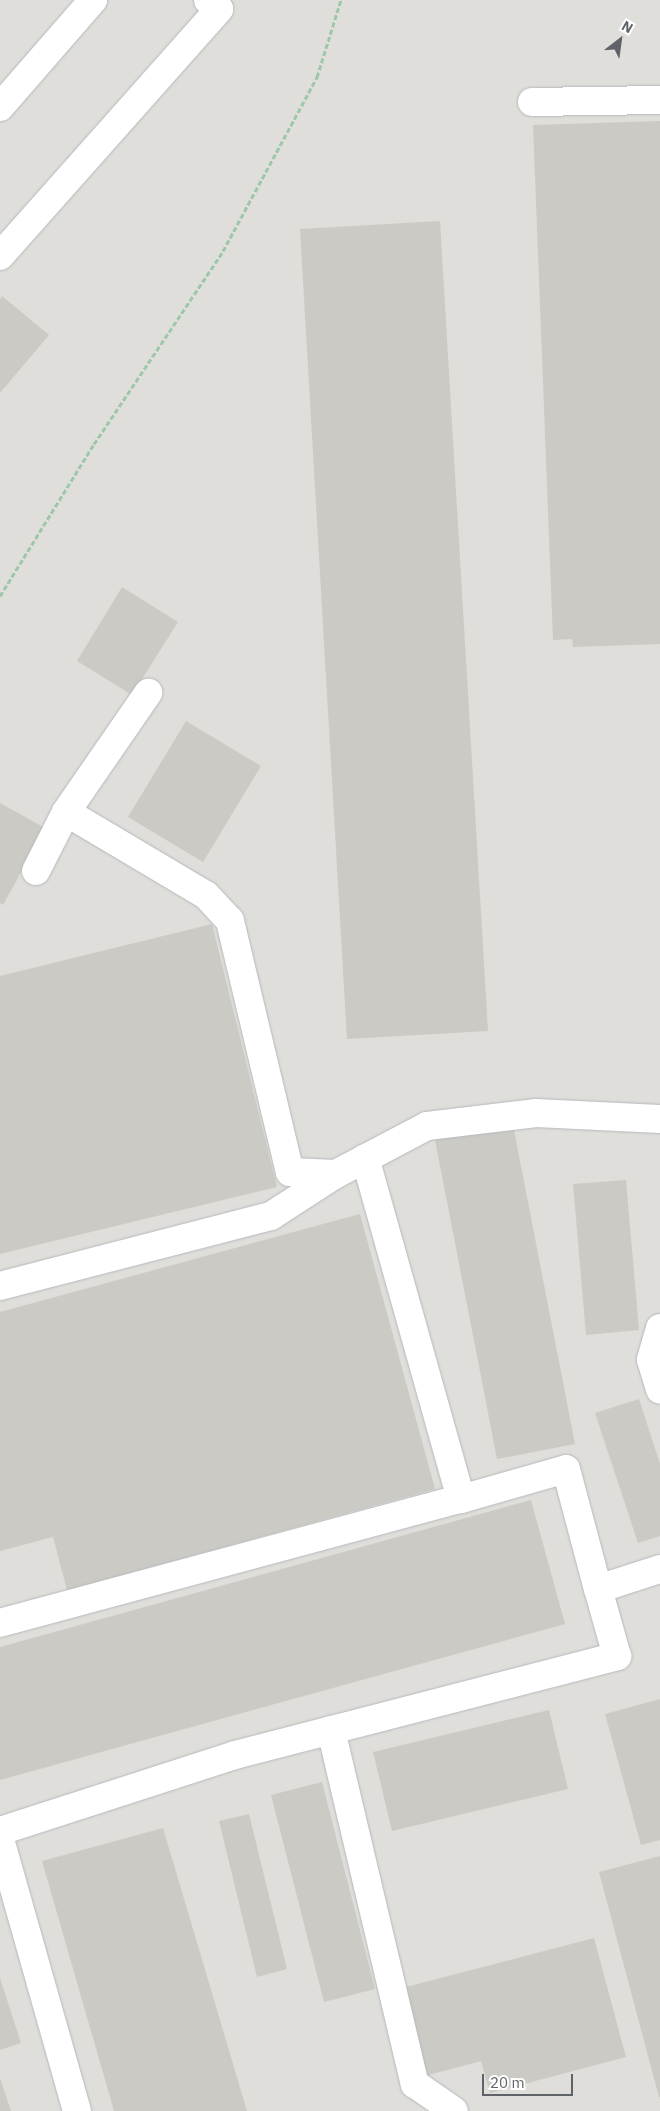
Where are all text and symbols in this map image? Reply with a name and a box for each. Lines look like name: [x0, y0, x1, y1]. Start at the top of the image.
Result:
north arrow: [595, 15, 645, 65]
text: N: [619, 17, 636, 37]
scale bar: [485, 2064, 576, 2096]
text: 20 m: [490, 2073, 525, 2092]

